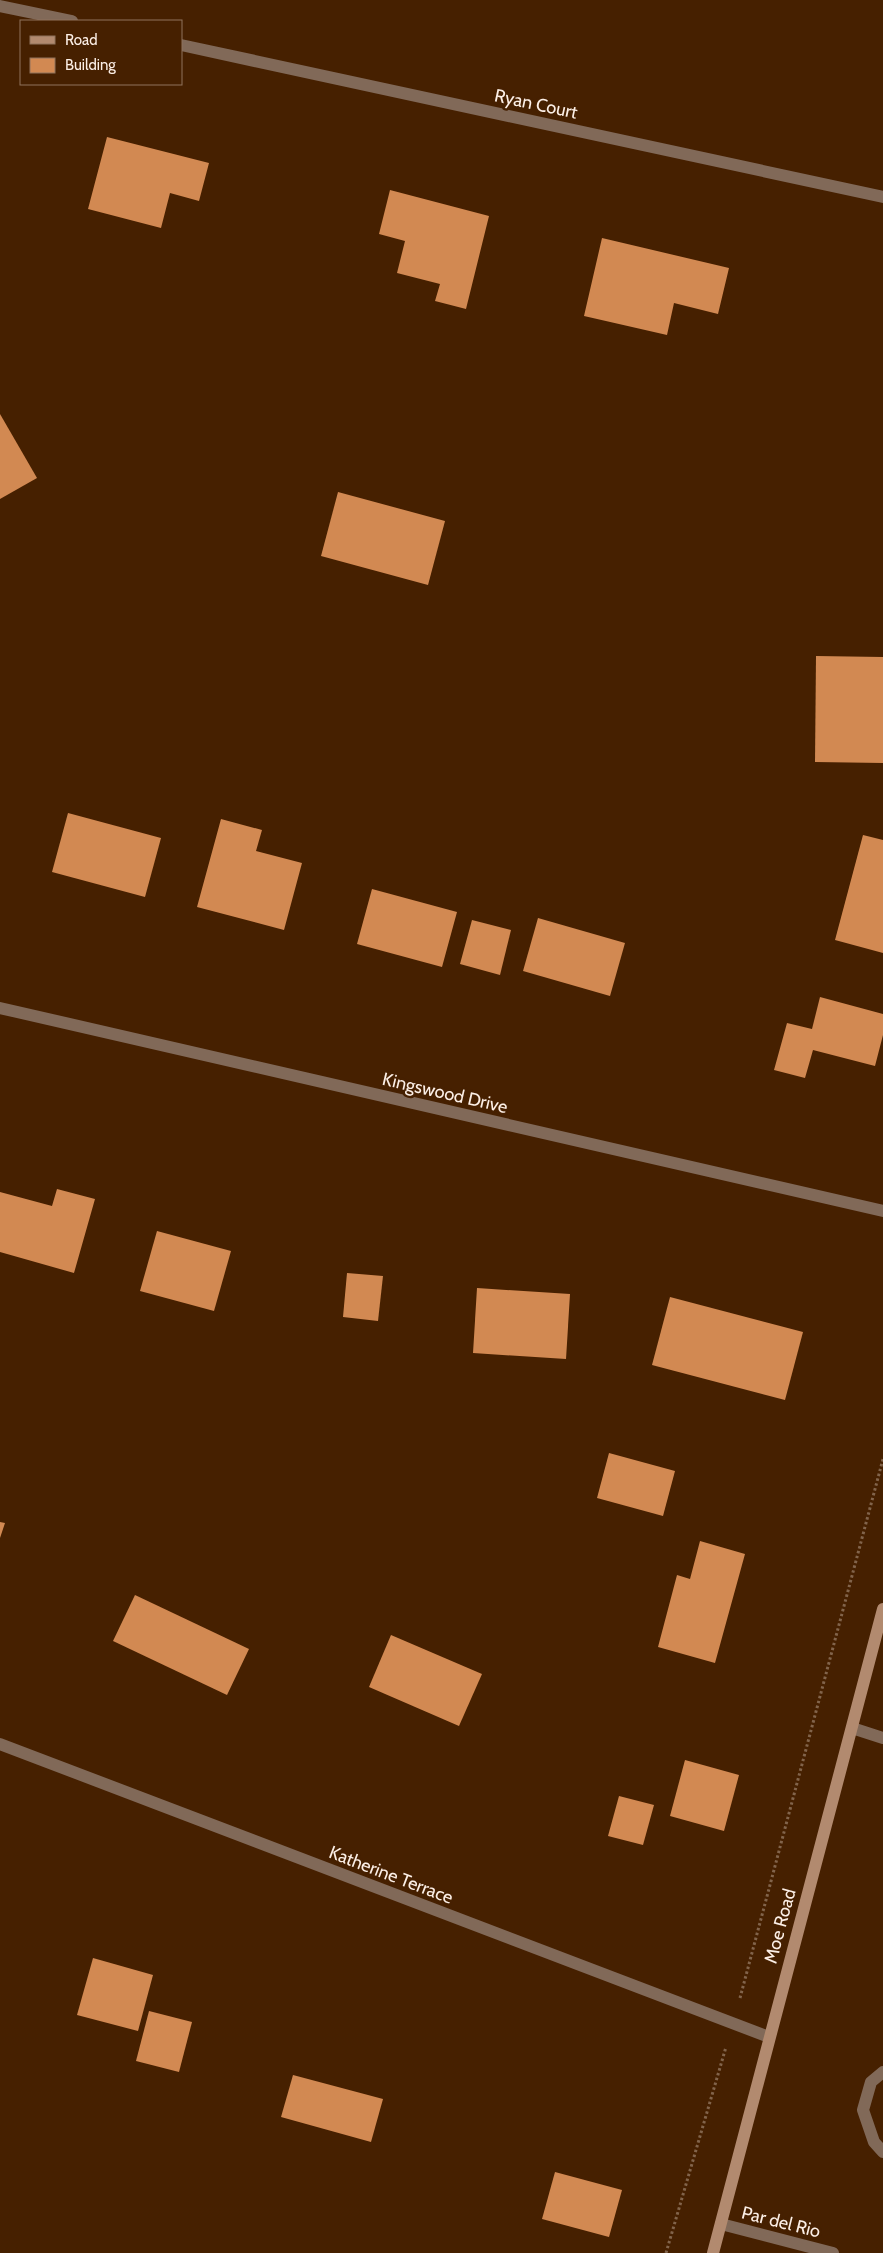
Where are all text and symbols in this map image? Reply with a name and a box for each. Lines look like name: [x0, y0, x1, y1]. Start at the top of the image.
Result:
legend: [20, 20, 182, 85]
text: Road: [65, 31, 98, 49]
text: Building: [65, 56, 116, 74]
street label: Ryan Court: [492, 84, 580, 124]
street label: Kingswood Drive: [380, 1068, 510, 1118]
street label: Katherine Terrace: [326, 1841, 456, 1909]
street label: Moe Road: [759, 1886, 801, 1966]
street label: Par del Rio: [739, 2202, 823, 2242]

